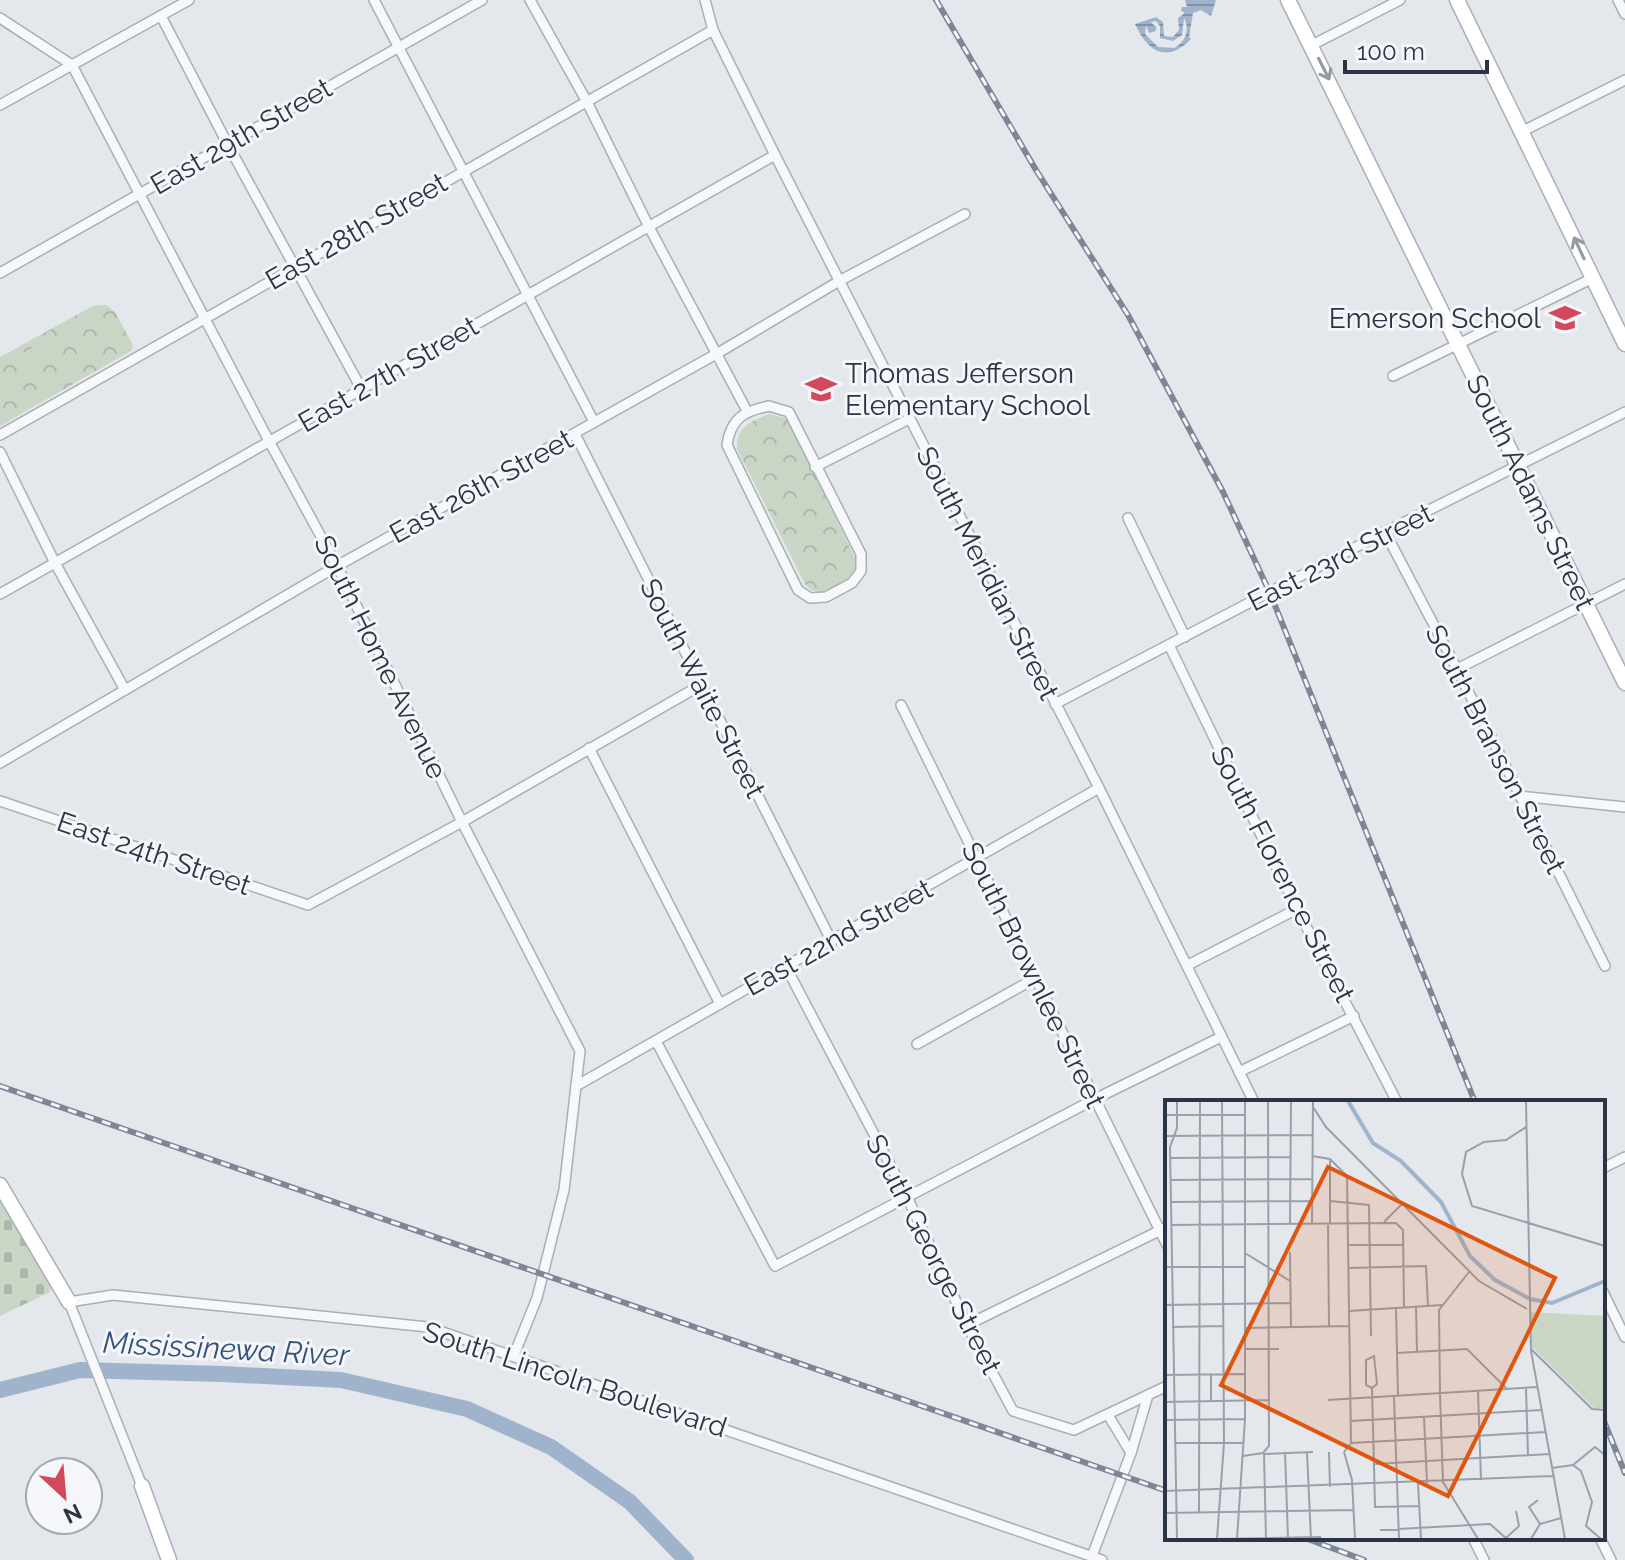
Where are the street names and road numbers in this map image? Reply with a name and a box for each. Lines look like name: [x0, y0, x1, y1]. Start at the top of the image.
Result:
street label: East 29th Street: [145, 71, 338, 202]
street label: East 28th Street: [260, 166, 453, 297]
street label: East 27th Street: [292, 309, 485, 439]
street label: South Adams Street: [1459, 369, 1602, 616]
street label: East 26th Street: [384, 422, 579, 550]
street label: South Meridian Street: [909, 441, 1066, 706]
street label: East 23rd Street: [1242, 496, 1439, 618]
street label: South Home Avenue: [307, 530, 454, 784]
street label: South Waite Street: [633, 573, 772, 804]
street label: South Branson Street: [1419, 619, 1573, 880]
street label: South Florence Street: [1204, 741, 1362, 1008]
street label: East 24th Street: [53, 805, 256, 902]
street label: South Brownlee Street: [955, 837, 1113, 1114]
street label: East 22nd Street: [738, 872, 939, 1003]
street label: South George Street: [859, 1129, 1009, 1380]
street label: South Lincoln Boulevard: [419, 1315, 731, 1444]

